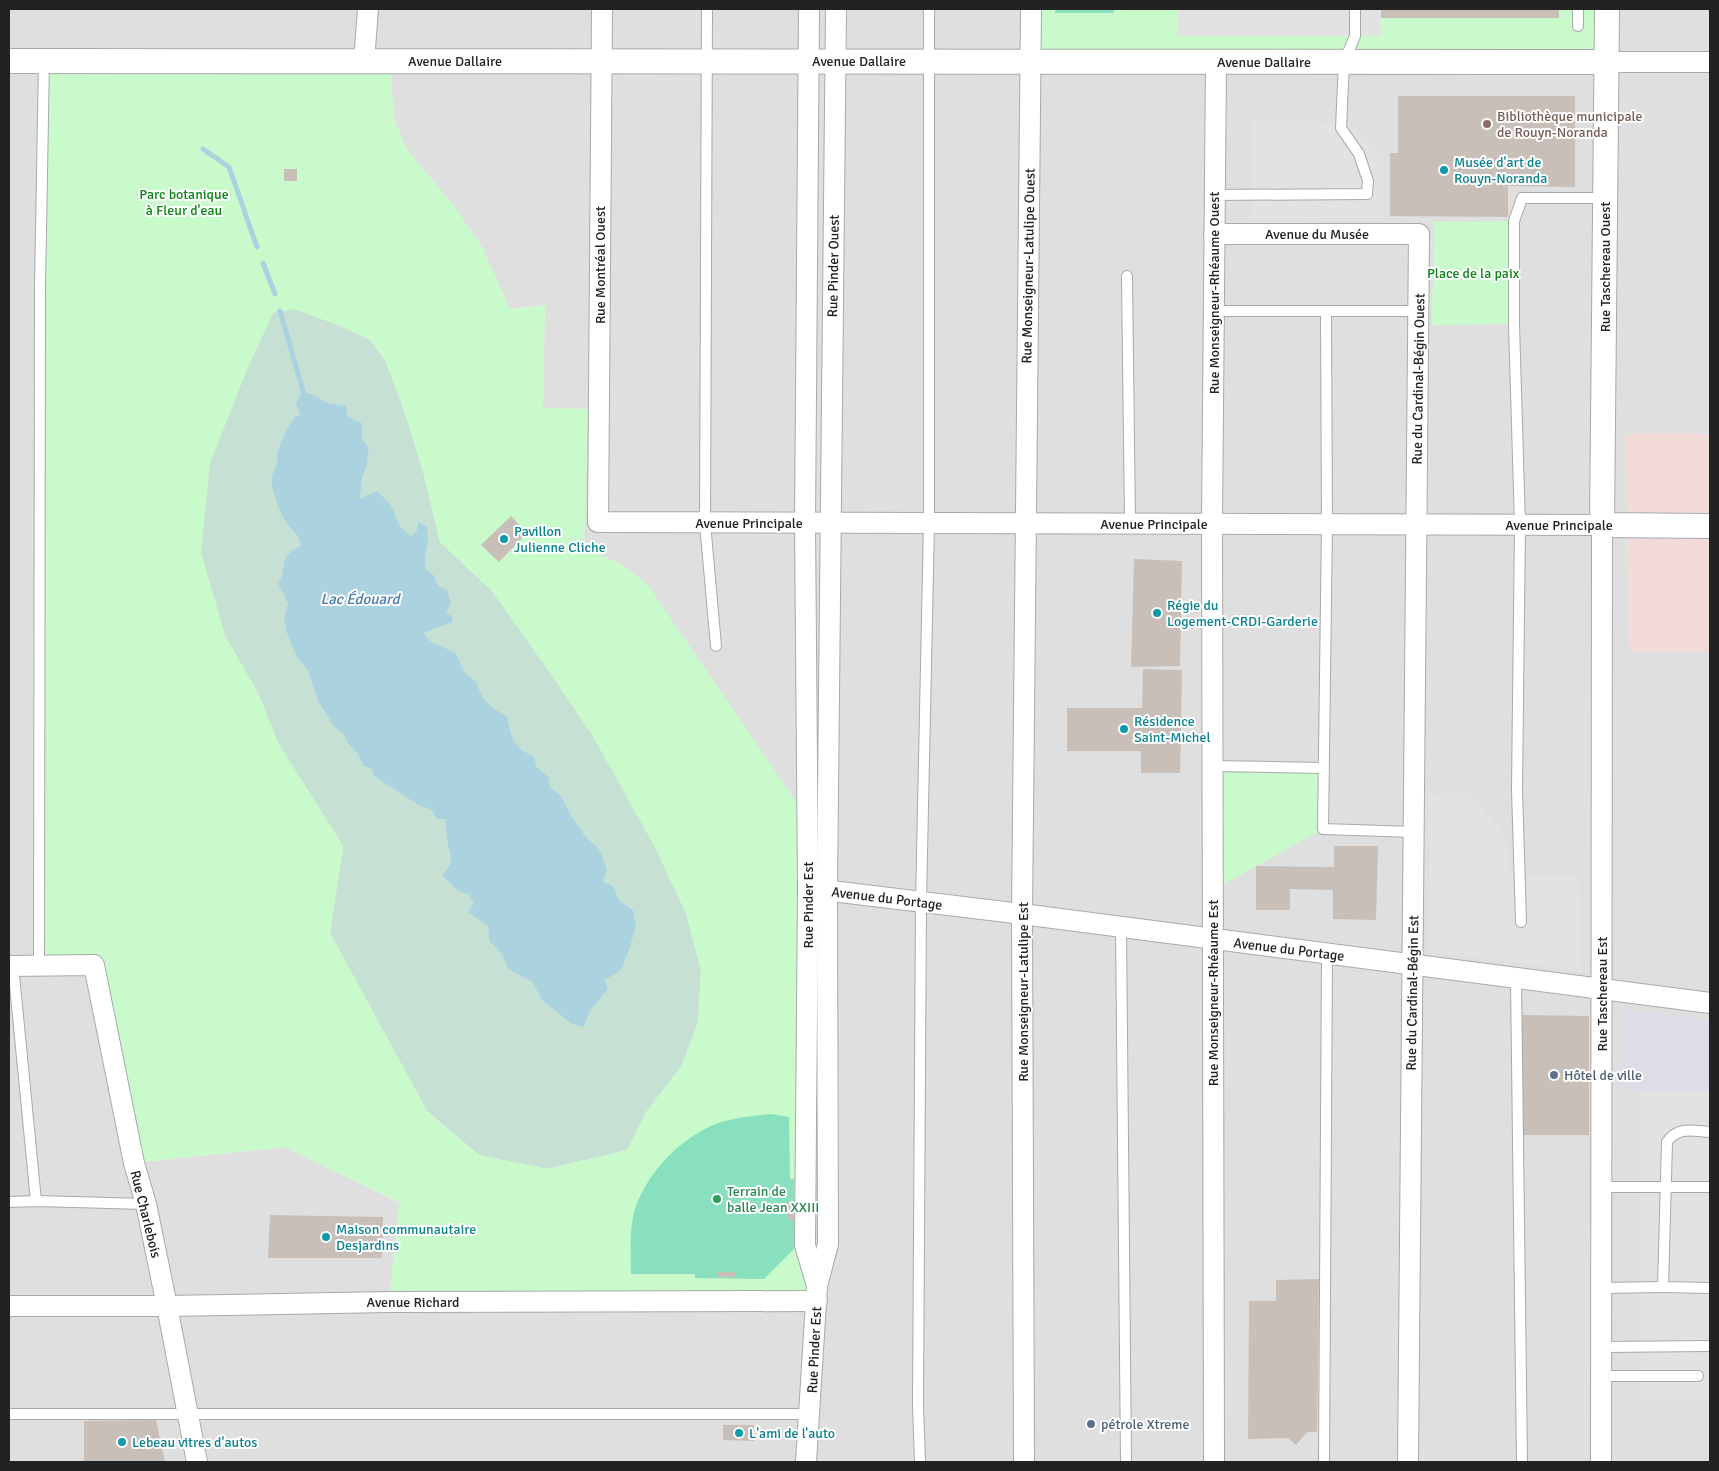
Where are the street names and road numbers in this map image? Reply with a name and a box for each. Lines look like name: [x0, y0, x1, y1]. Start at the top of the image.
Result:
street label: Avenue Dallaire: [408, 53, 502, 70]
street label: Avenue Dallaire: [812, 53, 906, 70]
street label: Avenue Dallaire: [1217, 54, 1311, 71]
street label: Rue Monseigneur-Latulipe Ouest: [1018, 168, 1039, 364]
street label: Rue Monseigneur-Rhéaume Ouest: [1206, 192, 1223, 394]
street label: Rue Taschereau Ouest: [1597, 202, 1614, 332]
street label: Rue Montréal Ouest: [592, 206, 609, 324]
street label: Rue Pinder Ouest: [824, 214, 843, 318]
street label: Avenue du Musée: [1265, 226, 1369, 243]
street label: Rue du Cardinal-Bégin Ouest: [1409, 293, 1428, 465]
street label: Avenue Principale: [695, 515, 803, 532]
street label: Avenue Principale: [1100, 516, 1208, 533]
street label: Avenue Principale: [1505, 517, 1613, 534]
street label: Rue Pinder Est: [800, 862, 817, 948]
street label: Avenue du Portage: [830, 883, 943, 914]
street label: Rue Monseigneur-Rhéaume Est: [1205, 900, 1222, 1086]
street label: Rue Monseigneur-Latulipe Est: [1015, 902, 1032, 1082]
street label: Rue du Cardinal-Bégin Est: [1403, 915, 1422, 1071]
street label: Avenue du Portage: [1232, 934, 1345, 965]
street label: Rue Taschereau Est: [1594, 937, 1611, 1051]
street label: Rue Charlebois: [126, 1169, 165, 1260]
street label: Avenue Richard: [367, 1294, 459, 1311]
street label: Rue Pinder Est: [804, 1306, 825, 1394]

